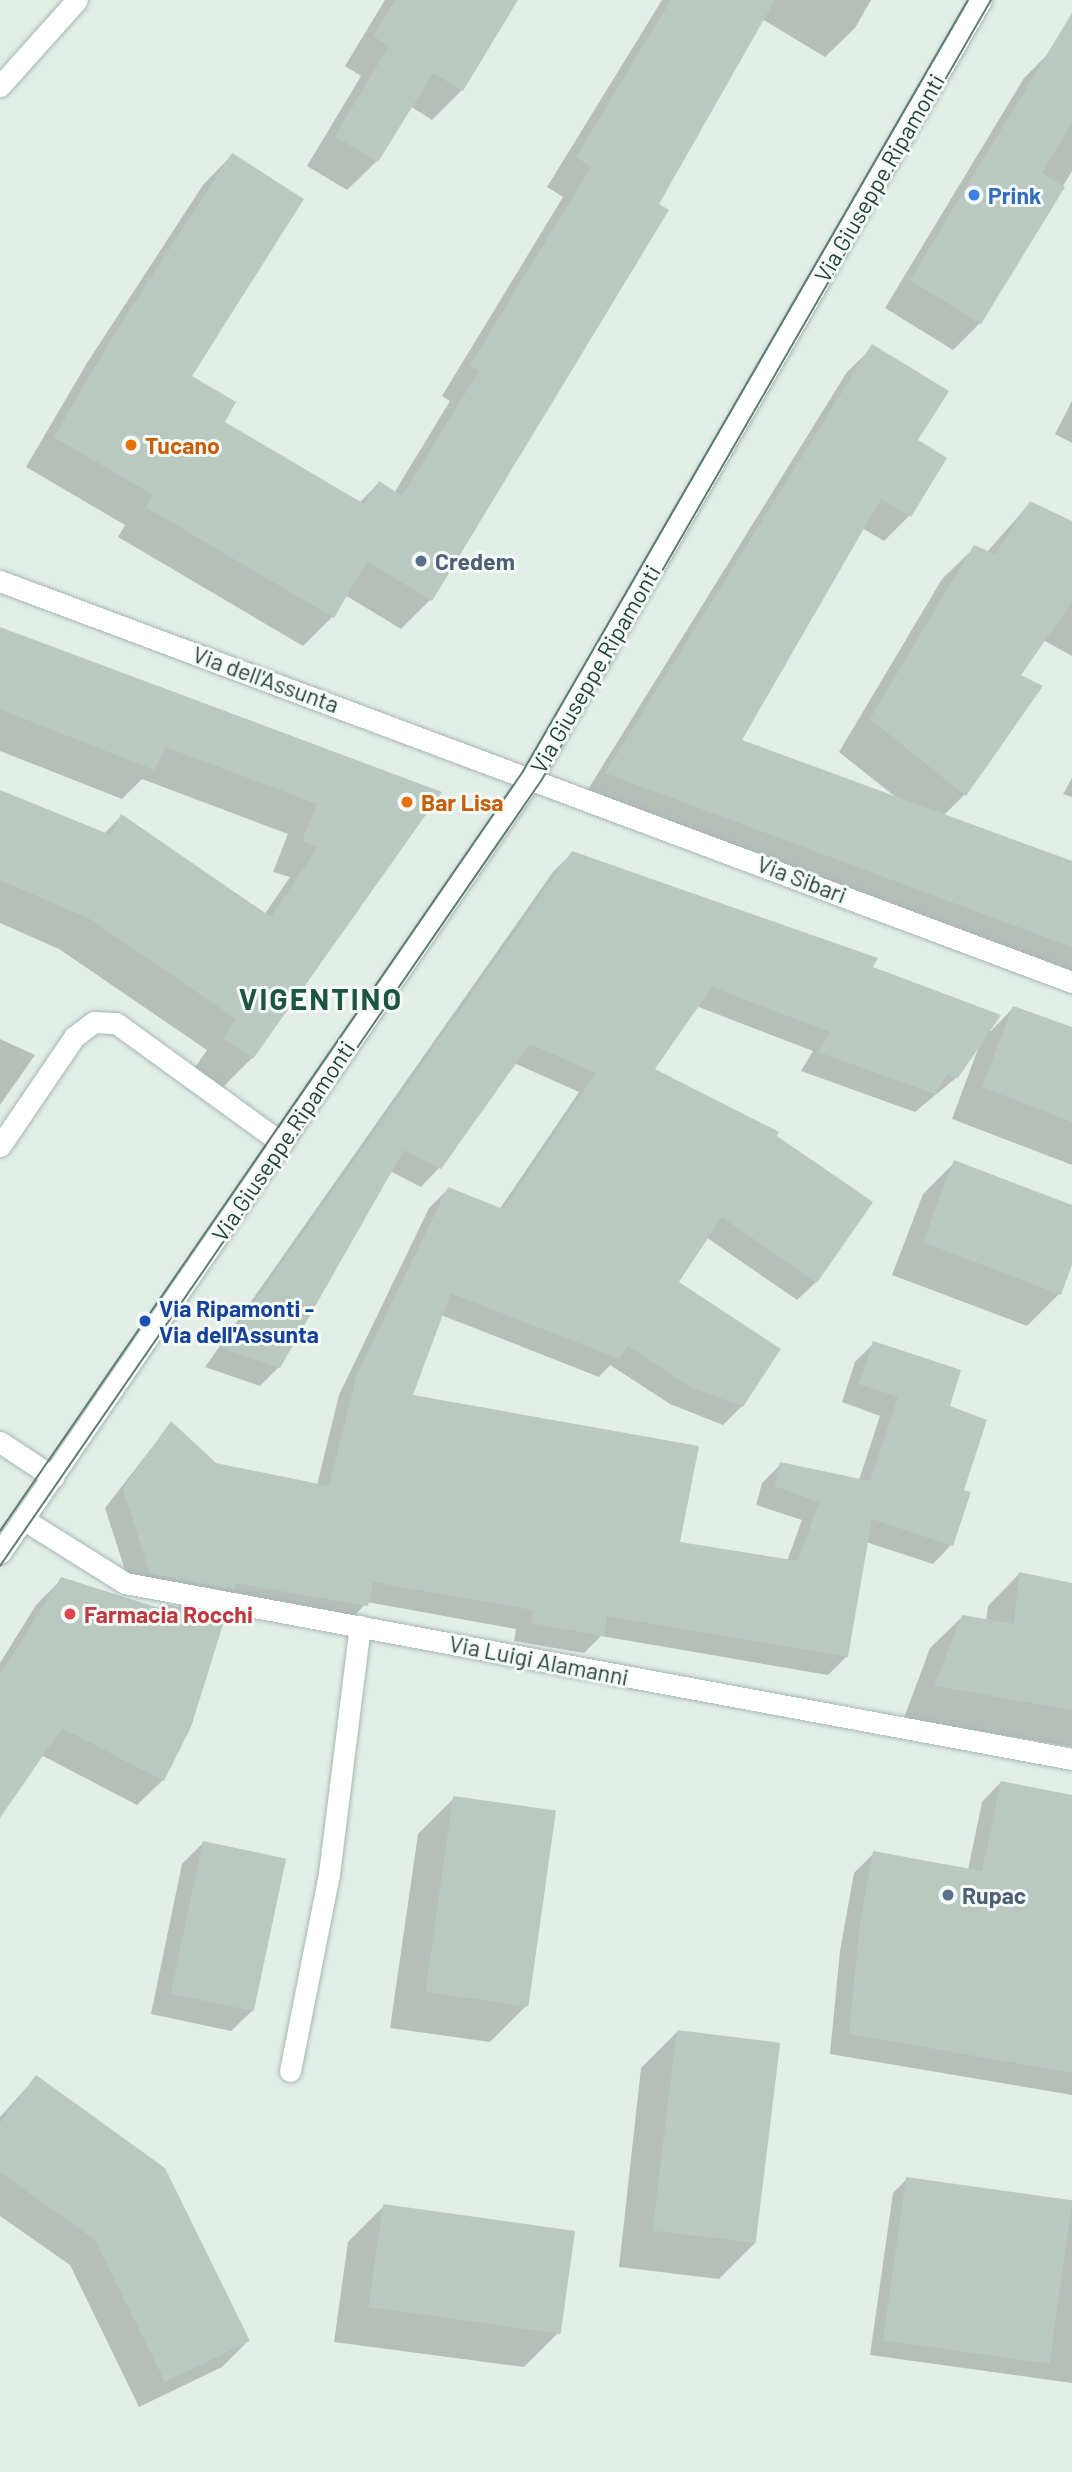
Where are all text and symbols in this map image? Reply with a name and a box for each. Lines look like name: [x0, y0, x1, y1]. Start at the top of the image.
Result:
street label: Via Giuseppe Ripamonti: [808, 69, 950, 287]
place label: Prink: [988, 181, 1041, 209]
marker: Prink: [966, 187, 982, 203]
place label: Tucano: [145, 431, 220, 459]
marker: Tucano: [123, 437, 139, 453]
place label: Credem: [435, 547, 515, 575]
marker: Credem: [413, 553, 429, 569]
street label: Via Giuseppe Ripamonti: [524, 560, 666, 778]
street label: Via dell'Assunta: [189, 640, 343, 718]
place label: Bar Lisa: [421, 788, 503, 816]
marker: Bar Lisa: [399, 794, 415, 810]
street label: Via Sibari: [753, 849, 851, 909]
district label: VIGENTINO: [240, 980, 402, 1016]
street label: Via Giuseppe Ripamonti: [206, 1036, 360, 1246]
place label: Via Ripamonti - Via dell'Assunta: [159, 1294, 319, 1348]
marker: Via Ripamonti - Via dell'Assunta: [137, 1313, 153, 1329]
place label: Farmacia Rocchi: [84, 1600, 253, 1628]
marker: Farmacia Rocchi: [62, 1606, 78, 1622]
street label: Via Luigi Alamanni: [447, 1629, 631, 1691]
place label: Rupac: [962, 1881, 1026, 1909]
marker: Rupac: [940, 1887, 956, 1903]

